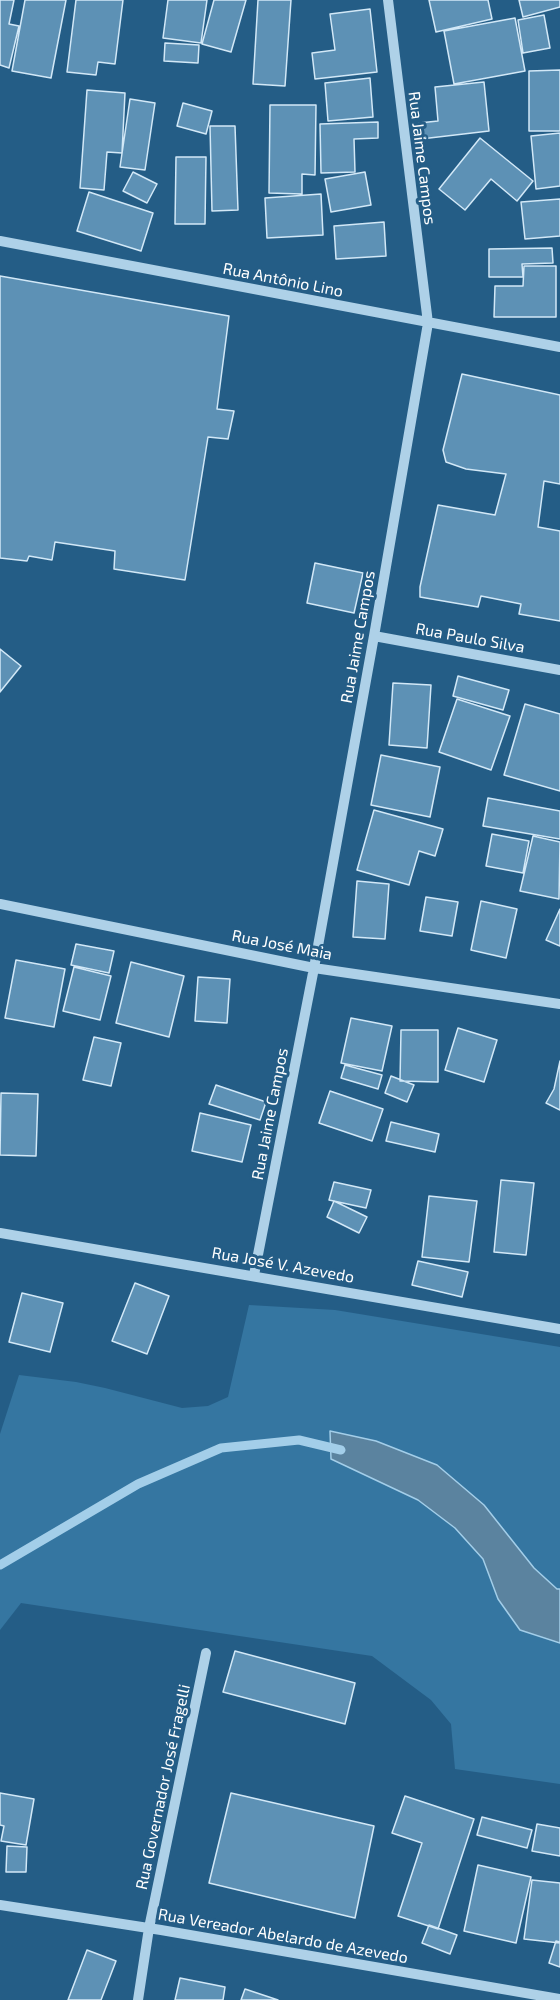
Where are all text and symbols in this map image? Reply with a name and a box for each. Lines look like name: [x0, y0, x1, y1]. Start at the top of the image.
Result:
street label: Rua Jaime Campos: [404, 90, 440, 226]
street label: Rua Antônio Lino: [221, 259, 345, 301]
street label: Rua Jaime Campos: [337, 569, 379, 705]
street label: Rua Paulo Silva: [414, 619, 526, 657]
street label: Rua José Maia: [230, 926, 334, 964]
street label: Rua Jaime Campos: [248, 1046, 292, 1182]
street label: Rua José V. Azevedo: [210, 1243, 356, 1287]
street label: Rua Governador José Fragelli: [132, 1683, 194, 1891]
street label: Rua Vereador Abelardo de Azevedo: [157, 1905, 409, 1967]

